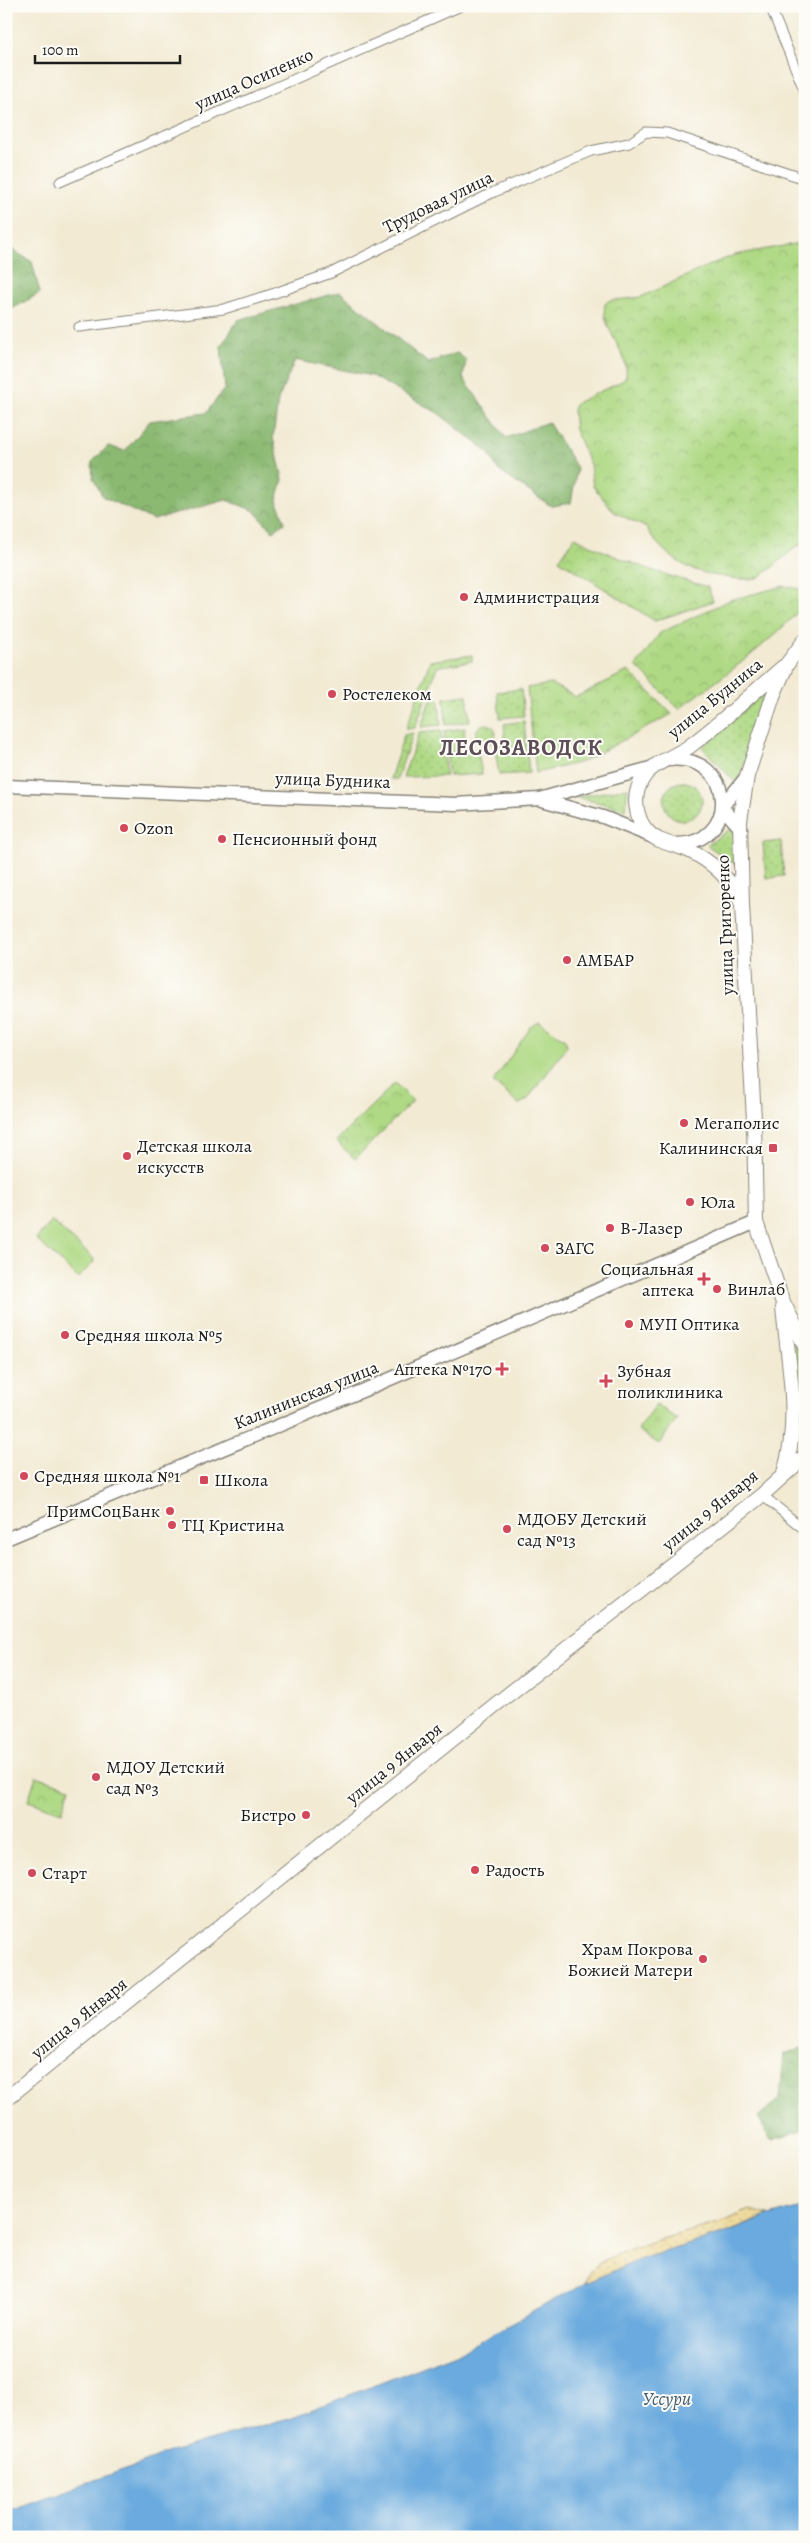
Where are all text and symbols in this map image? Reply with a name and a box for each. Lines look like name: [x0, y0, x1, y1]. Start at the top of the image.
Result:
scale bar: [35, 32, 180, 64]
text: 100 m: [42, 40, 79, 60]
street label: улица Осипенко: [190, 42, 317, 116]
street label: Трудовая улица: [379, 165, 498, 239]
place label: Администрация: [473, 585, 600, 609]
marker: Администрация: [458, 591, 470, 603]
street label: улица Будника: [662, 652, 768, 744]
place label: Ростелеком: [342, 682, 432, 706]
marker: Ростелеком: [326, 688, 338, 700]
district label: ЛЕСОЗАВОДСК: [439, 733, 603, 763]
street label: улица Будника: [274, 766, 392, 794]
place label: Ozon: [134, 816, 174, 840]
marker: Ozon: [118, 822, 130, 834]
place label: Пенсионный фонд: [232, 827, 377, 851]
marker: Пенсионный фонд: [216, 833, 228, 845]
street label: улица Григоренко: [711, 854, 739, 997]
place label: АМБАР: [576, 948, 634, 972]
marker: АМБАР: [561, 954, 573, 966]
place label: Мегаполис: [694, 1111, 780, 1135]
marker: Мегаполис: [678, 1117, 690, 1129]
place label: Детская школа искусств: [137, 1134, 253, 1179]
place label: Калининская: [659, 1136, 763, 1160]
marker: Калининская: [767, 1142, 779, 1154]
marker: Детская школа искусств: [121, 1150, 133, 1162]
place label: Юла: [700, 1190, 736, 1214]
marker: Юла: [684, 1196, 696, 1208]
place label: В-Лазер: [620, 1216, 683, 1240]
marker: В-Лазер: [604, 1222, 616, 1234]
place label: ЗАГС: [555, 1236, 595, 1260]
marker: ЗАГС: [539, 1242, 551, 1254]
place label: Социальная аптека: [601, 1257, 695, 1302]
marker: Социальная аптека: [698, 1273, 710, 1285]
place label: Винлаб: [727, 1277, 785, 1301]
marker: Винлаб: [711, 1283, 723, 1295]
place label: МУП Оптика: [639, 1312, 740, 1336]
marker: МУП Оптика: [623, 1318, 635, 1330]
place label: Средняя школа №5: [75, 1323, 223, 1347]
marker: Средняя школа №5: [59, 1329, 71, 1341]
street label: Калининская улица: [230, 1355, 382, 1435]
place label: Аптека №170: [393, 1357, 492, 1381]
place label: Зубная поликлиника: [617, 1359, 724, 1404]
marker: Аптека №170: [496, 1363, 508, 1375]
marker: Зубная поликлиника: [599, 1374, 613, 1388]
place label: Средняя школа №1: [34, 1464, 180, 1488]
street label: улица 9 Января: [656, 1464, 763, 1557]
place label: Школа: [214, 1468, 269, 1492]
marker: Средняя школа №1: [18, 1470, 30, 1482]
marker: Школа: [198, 1474, 210, 1486]
place label: ПримСоцБанк: [46, 1499, 160, 1523]
marker: ПримСоцБанк: [164, 1505, 176, 1517]
place label: МДОБУ Детский сад №13: [517, 1507, 647, 1552]
place label: ТЦ Кристина: [182, 1513, 285, 1537]
marker: ТЦ Кристина: [166, 1519, 178, 1531]
marker: МДОБУ Детский сад №13: [501, 1523, 513, 1535]
street label: улица 9 Января: [340, 1717, 447, 1810]
place label: МДОУ Детский сад №3: [106, 1755, 225, 1800]
marker: МДОУ Детский сад №3: [90, 1771, 102, 1783]
place label: Бистро: [240, 1803, 296, 1827]
marker: Бистро: [300, 1809, 312, 1821]
place label: Радость: [485, 1858, 545, 1882]
place label: Старт: [42, 1861, 87, 1885]
marker: Радость: [469, 1864, 481, 1876]
marker: Старт: [26, 1867, 38, 1879]
place label: Храм Покрова Божией Матери: [568, 1937, 694, 1982]
marker: Храм Покрова Божией Матери: [697, 1953, 709, 1965]
street label: улица 9 Января: [25, 1972, 132, 2065]
water label: Уссури: [643, 2386, 691, 2412]

